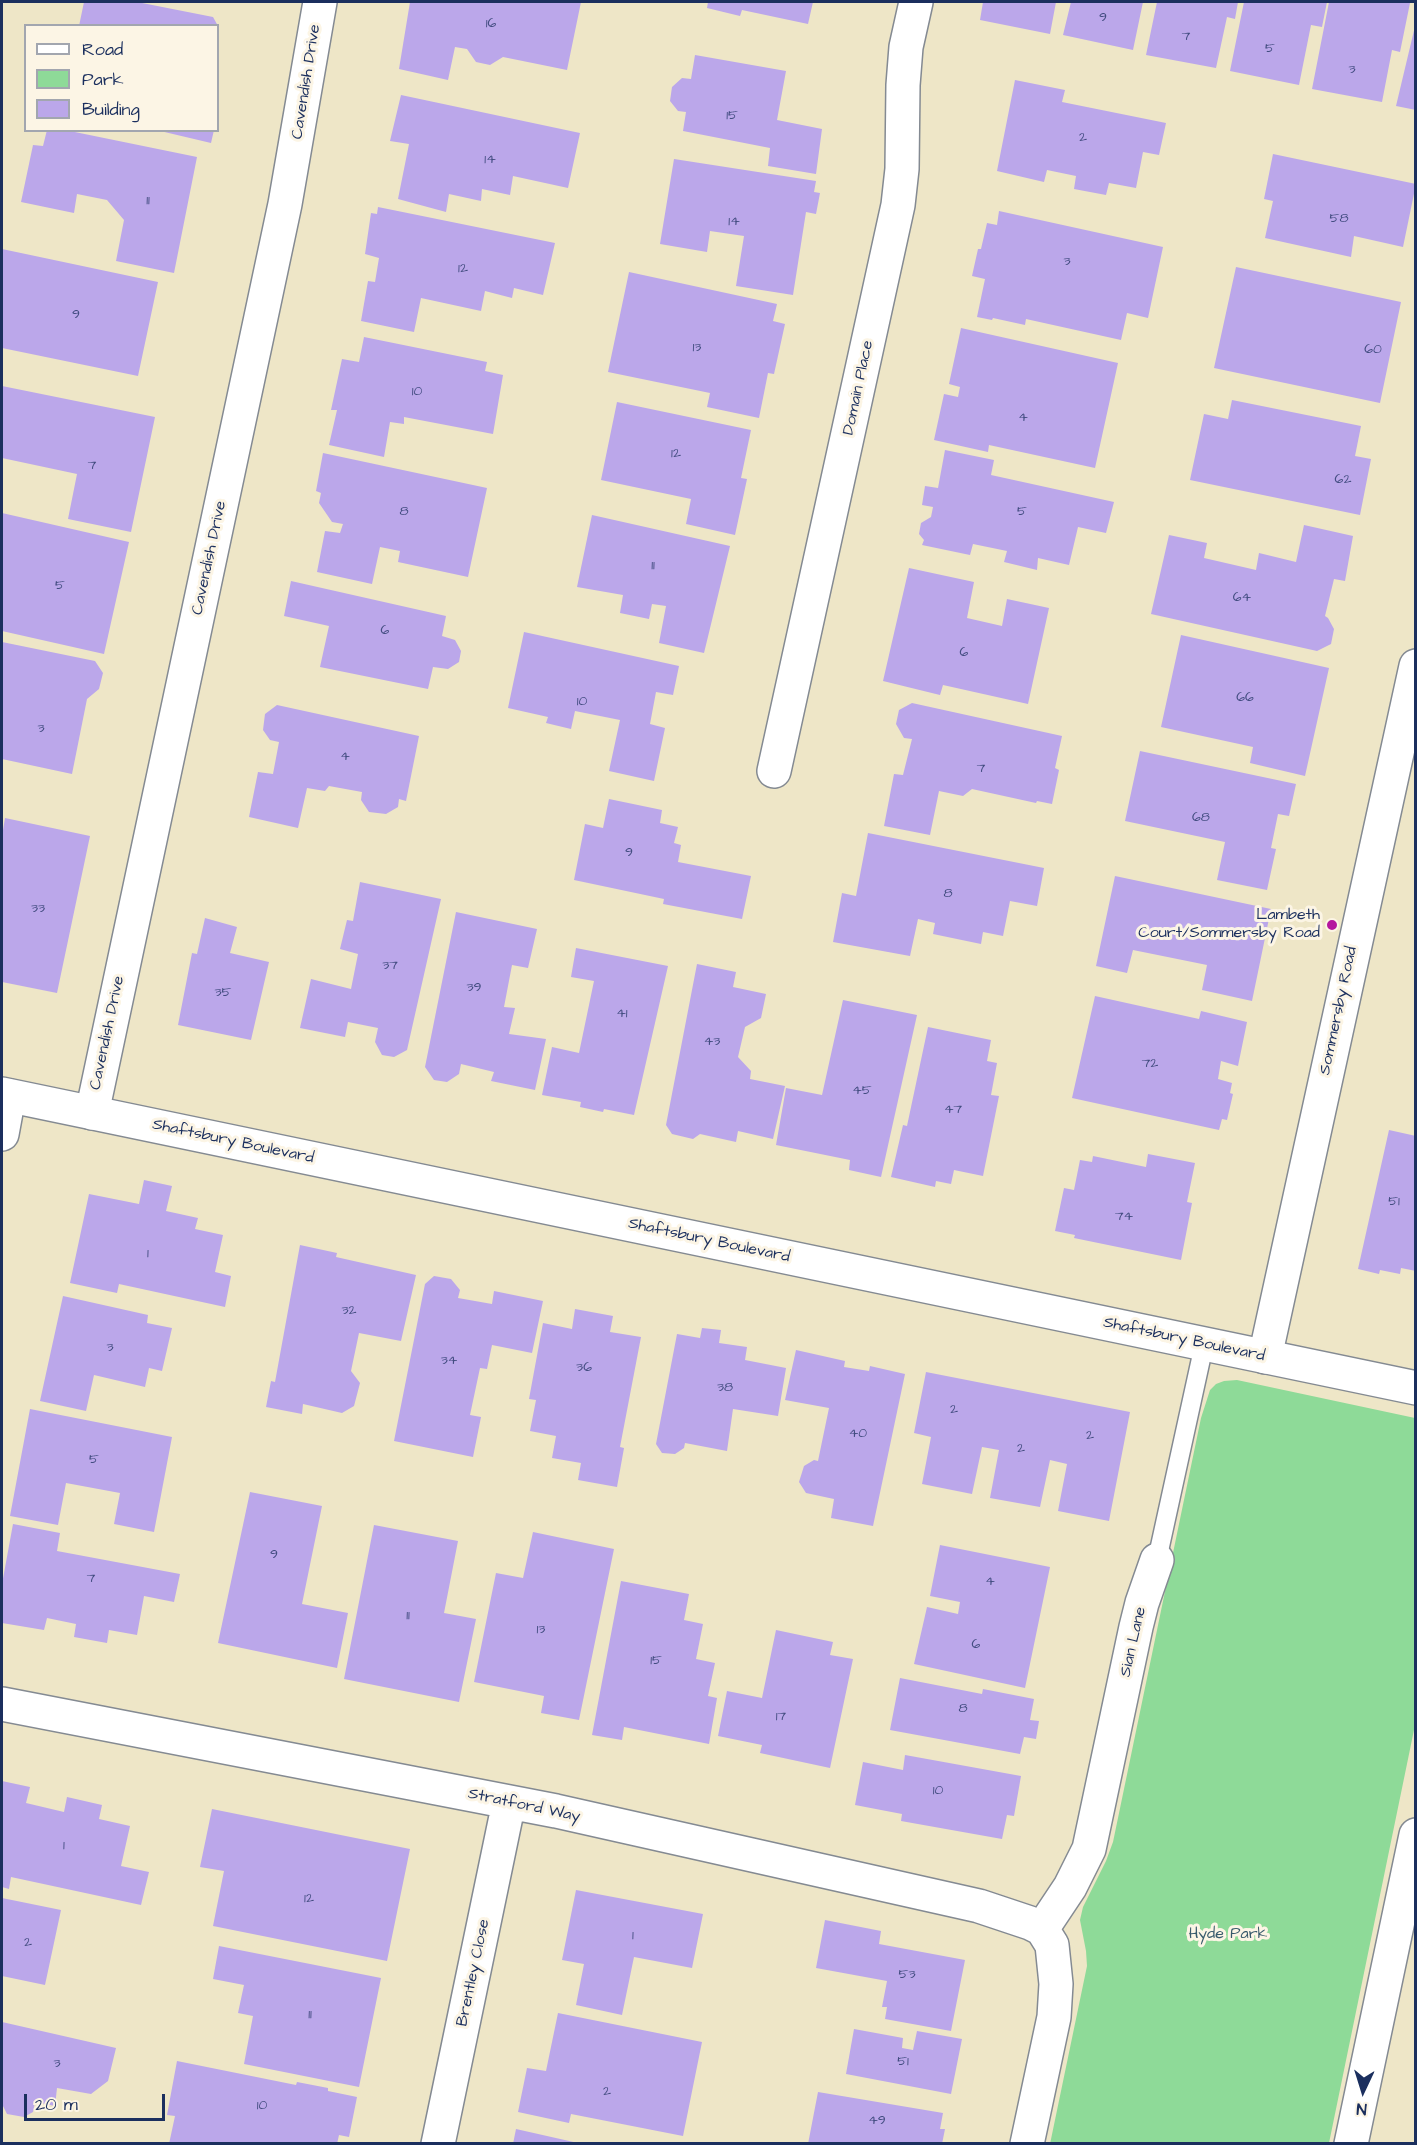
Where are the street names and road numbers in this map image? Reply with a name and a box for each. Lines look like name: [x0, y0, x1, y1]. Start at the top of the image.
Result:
street label: Cavendish Drive: [288, 23, 326, 141]
street label: Domain Place: [840, 339, 878, 437]
street label: Cavendish Drive: [189, 499, 231, 617]
street label: Sommersby Road: [1316, 945, 1362, 1077]
street label: Cavendish Drive: [87, 974, 129, 1092]
street label: Shaftsbury Boulevard: [150, 1115, 316, 1169]
street label: Shaftsbury Boulevard: [626, 1214, 792, 1268]
street label: Shaftsbury Boulevard: [1101, 1313, 1267, 1367]
street label: Sian Lane: [1117, 1605, 1151, 1679]
street label: Stratford Way: [466, 1785, 582, 1827]
street label: Brentley Close: [453, 1918, 495, 2028]

